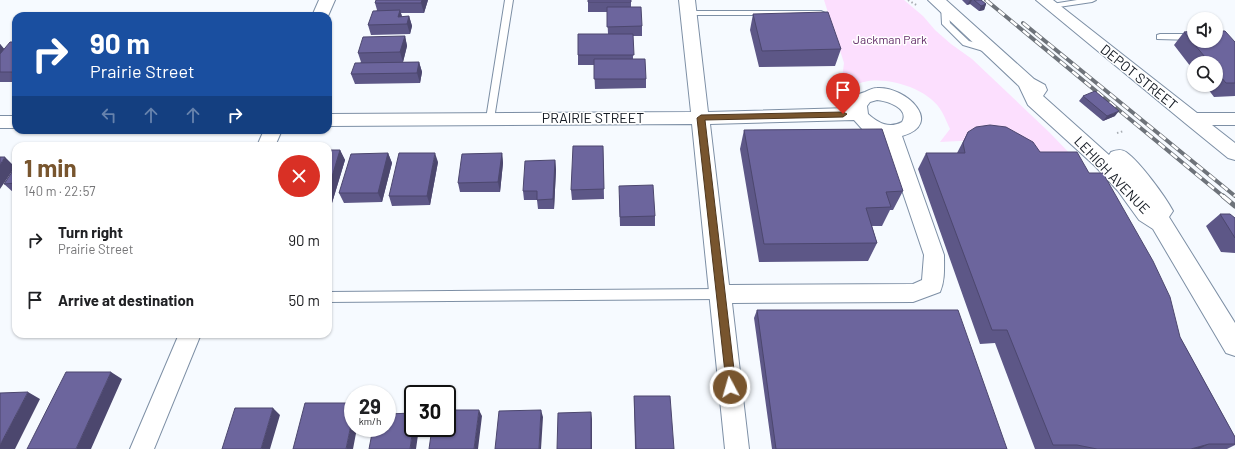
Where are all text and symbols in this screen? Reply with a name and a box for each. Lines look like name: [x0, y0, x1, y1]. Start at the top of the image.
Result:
map controls: [1187, 12, 1223, 92]
button: sound: [1187, 12, 1223, 48]
text: 90 m: [90, 26, 150, 60]
icon: right: [24, 28, 76, 80]
park label: Jackman Park: [853, 32, 927, 46]
street label: DEPOT STREET: [1097, 40, 1181, 113]
button: search: [1187, 56, 1223, 92]
text: Prairie Street: [90, 60, 194, 82]
pin: [826, 73, 860, 114]
icon: arrive: [832, 79, 854, 101]
icon: left: [98, 104, 120, 126]
icon: ahead: [140, 104, 162, 126]
icon: ahead: [182, 104, 204, 126]
icon: right: [224, 104, 246, 126]
street label: PRAIRIE STREET: [542, 109, 644, 126]
street label: LEHIGH AVENUE: [1071, 132, 1154, 217]
text: 1 min: [24, 153, 77, 182]
button: close: [278, 155, 320, 197]
text: 140 m · 22:57: [24, 183, 96, 199]
text: Turn right: [58, 223, 123, 241]
icon: right: [24, 229, 46, 251]
text: 90 m: [288, 231, 320, 249]
text: Prairie Street: [58, 241, 133, 257]
icon: arrive: [24, 289, 46, 311]
text: Arrive at destination: [58, 291, 194, 309]
text: 50 m: [288, 291, 320, 309]
position arrow: [709, 366, 751, 408]
speed limit sign: 30: [404, 385, 456, 437]
text: 29: [359, 394, 381, 418]
text: km/h: [359, 415, 381, 427]

